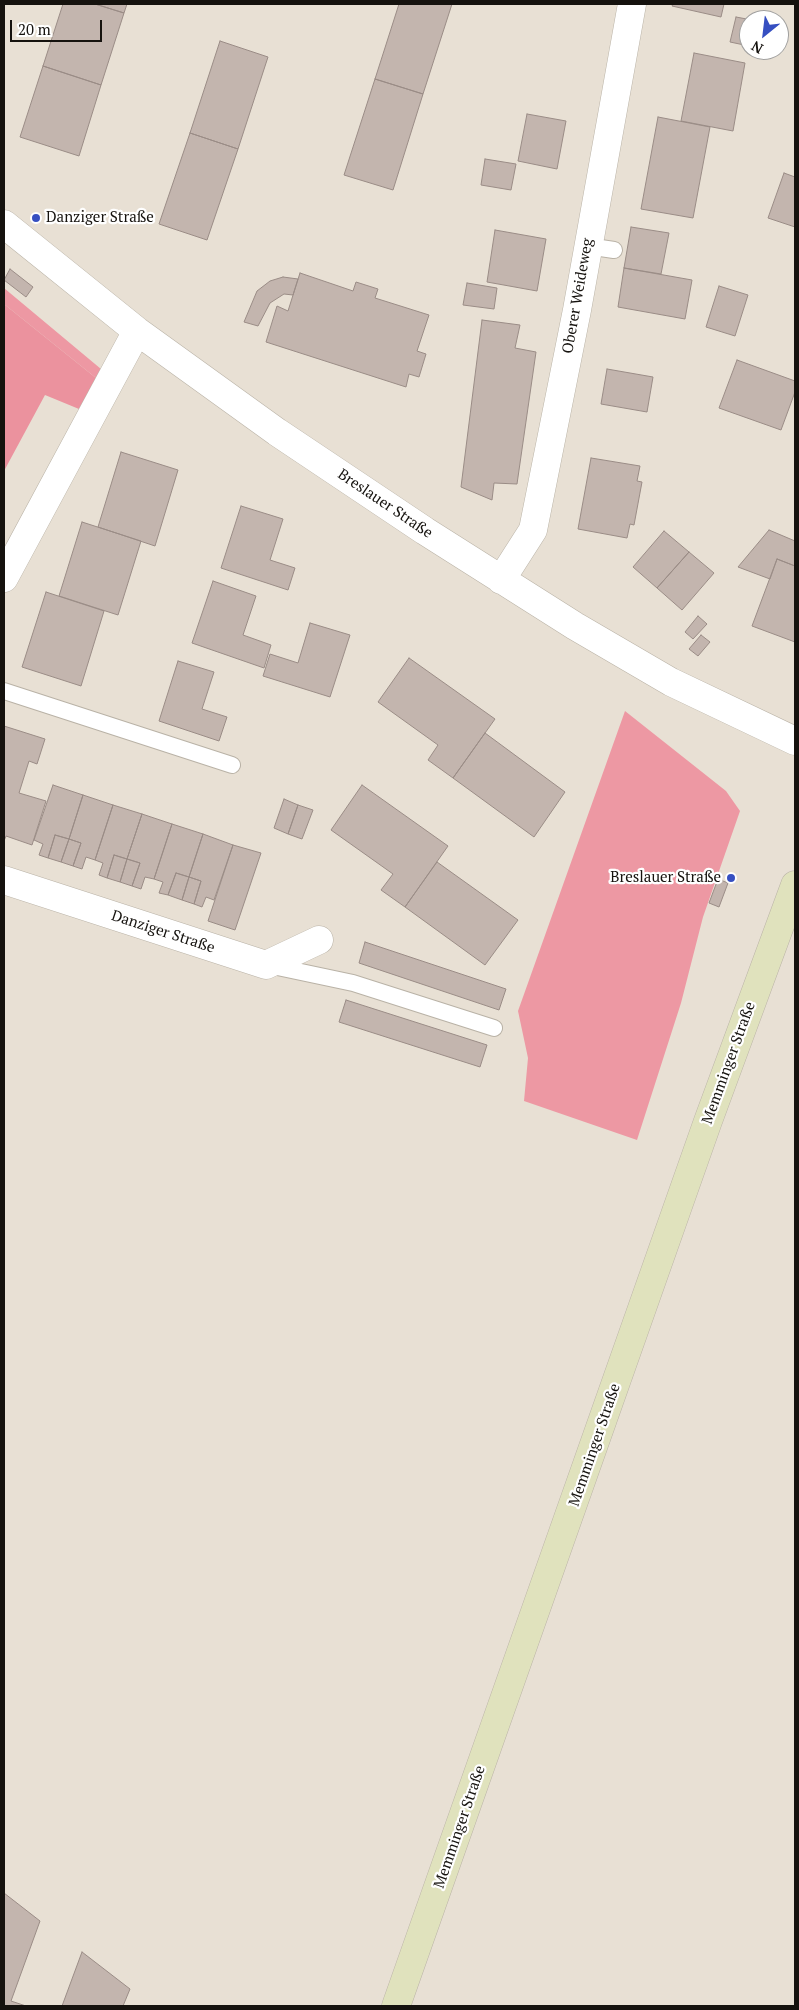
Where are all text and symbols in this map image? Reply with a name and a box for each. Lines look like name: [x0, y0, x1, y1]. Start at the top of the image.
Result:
scale bar: [12, 10, 105, 42]
north arrow: [739, 10, 789, 60]
text: 20 m: [18, 19, 51, 39]
text: N: [748, 37, 766, 59]
place label: Danziger Straße: [46, 209, 154, 227]
marker: Danziger Straße: [30, 212, 42, 224]
street label: Oberer Weideweg: [559, 237, 597, 355]
street label: Breslauer Straße: [334, 466, 436, 542]
place label: Breslauer Straße: [610, 869, 721, 887]
marker: Breslauer Straße: [725, 872, 737, 884]
street label: Danziger Straße: [109, 907, 217, 957]
street label: Memminger Straße: [699, 999, 759, 1127]
street label: Memminger Straße: [566, 1381, 624, 1509]
street label: Memminger Straße: [431, 1763, 489, 1891]

